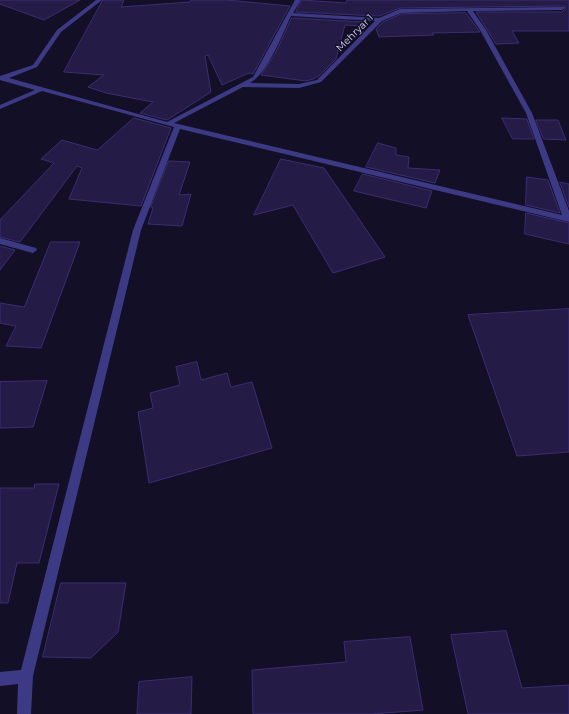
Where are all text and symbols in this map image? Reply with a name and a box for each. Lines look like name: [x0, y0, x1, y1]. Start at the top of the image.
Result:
street label: Mehryar 1: [334, 12, 376, 54]

